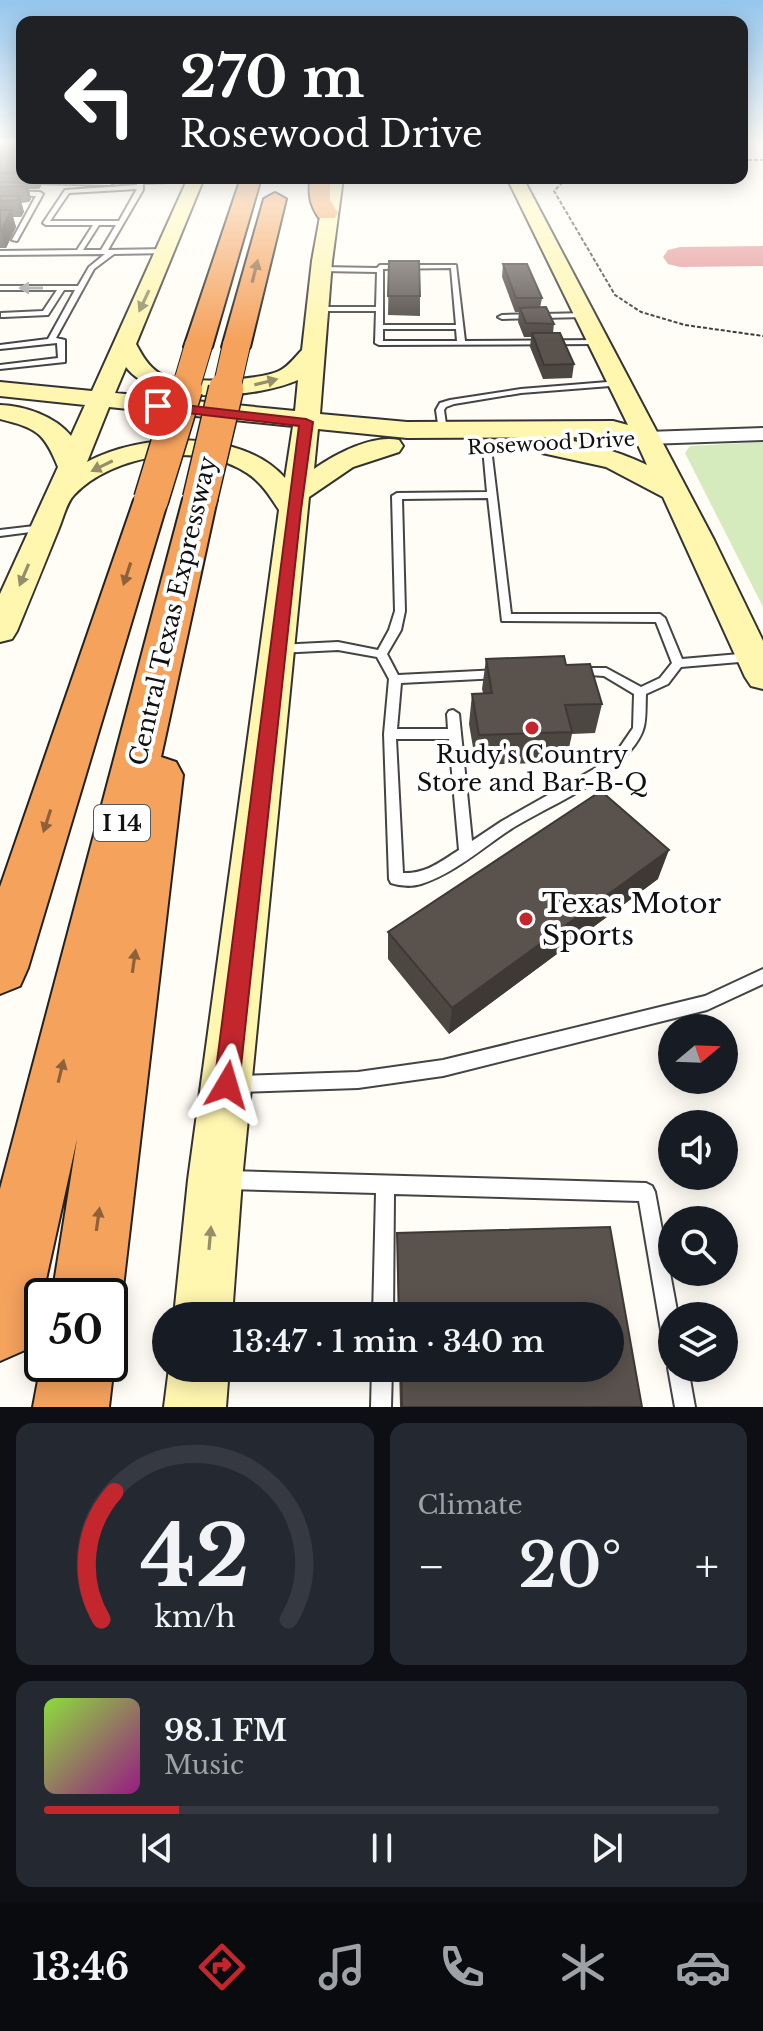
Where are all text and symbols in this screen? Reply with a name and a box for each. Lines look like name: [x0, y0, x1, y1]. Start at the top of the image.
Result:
text: 270 m: [180, 43, 364, 112]
icon: left: [48, 48, 152, 152]
text: Rosewood Drive: [180, 112, 483, 157]
one-way arrow: [249, 259, 261, 284]
one-way arrow: [18, 282, 43, 294]
one-way arrow: [137, 290, 150, 313]
pin: [124, 372, 192, 440]
one-way arrow: [253, 375, 278, 388]
icon: arrive: [136, 384, 180, 428]
street label: Rosewood Drive: [466, 427, 636, 459]
street label: Central Texas Expressway: [123, 453, 222, 768]
one-way arrow: [90, 459, 113, 473]
one-way arrow: [120, 562, 133, 586]
one-way arrow: [17, 563, 30, 587]
marker: Rudy's Country Store and Bar-B-Q: [523, 719, 541, 737]
place label: Rudy's Country Store and Bar-B-Q: [417, 740, 647, 797]
road number: I 14: [94, 805, 150, 841]
one-way arrow: [40, 810, 53, 834]
place label: Texas Motor Sports: [542, 886, 722, 953]
marker: Texas Motor Sports: [517, 910, 535, 928]
one-way arrow: [127, 948, 140, 973]
north arrow: [658, 1014, 738, 1094]
map controls: [658, 1014, 738, 1382]
position arrow: [185, 1043, 269, 1127]
one-way arrow: [56, 1059, 68, 1084]
button: sound: [658, 1110, 738, 1190]
one-way arrow: [92, 1206, 105, 1231]
button: search: [658, 1206, 738, 1286]
one-way arrow: [204, 1225, 217, 1250]
speed limit sign: 50: [24, 1278, 128, 1382]
button: layers: [658, 1302, 738, 1382]
text: 13:47 · 1 min · 340 m: [232, 1323, 544, 1360]
text: Climate: [418, 1489, 523, 1521]
text: 42: [140, 1505, 249, 1608]
text: 20°: [519, 1529, 622, 1603]
text: −: [418, 1539, 445, 1594]
text: +: [695, 1539, 719, 1594]
text: km/h: [154, 1599, 235, 1635]
text: 98.1 FM: [164, 1712, 287, 1749]
text: Music: [164, 1749, 244, 1781]
icon: previous: [135, 1826, 179, 1870]
icon: pause: [360, 1826, 404, 1870]
icon: next: [585, 1826, 629, 1870]
icon: directions: [194, 1939, 250, 1995]
icon: music: [314, 1939, 370, 1995]
icon: phone: [434, 1939, 490, 1995]
icon: climate: [555, 1939, 611, 1995]
icon: car: [675, 1939, 731, 1995]
text: 13:46: [32, 1945, 129, 1990]

